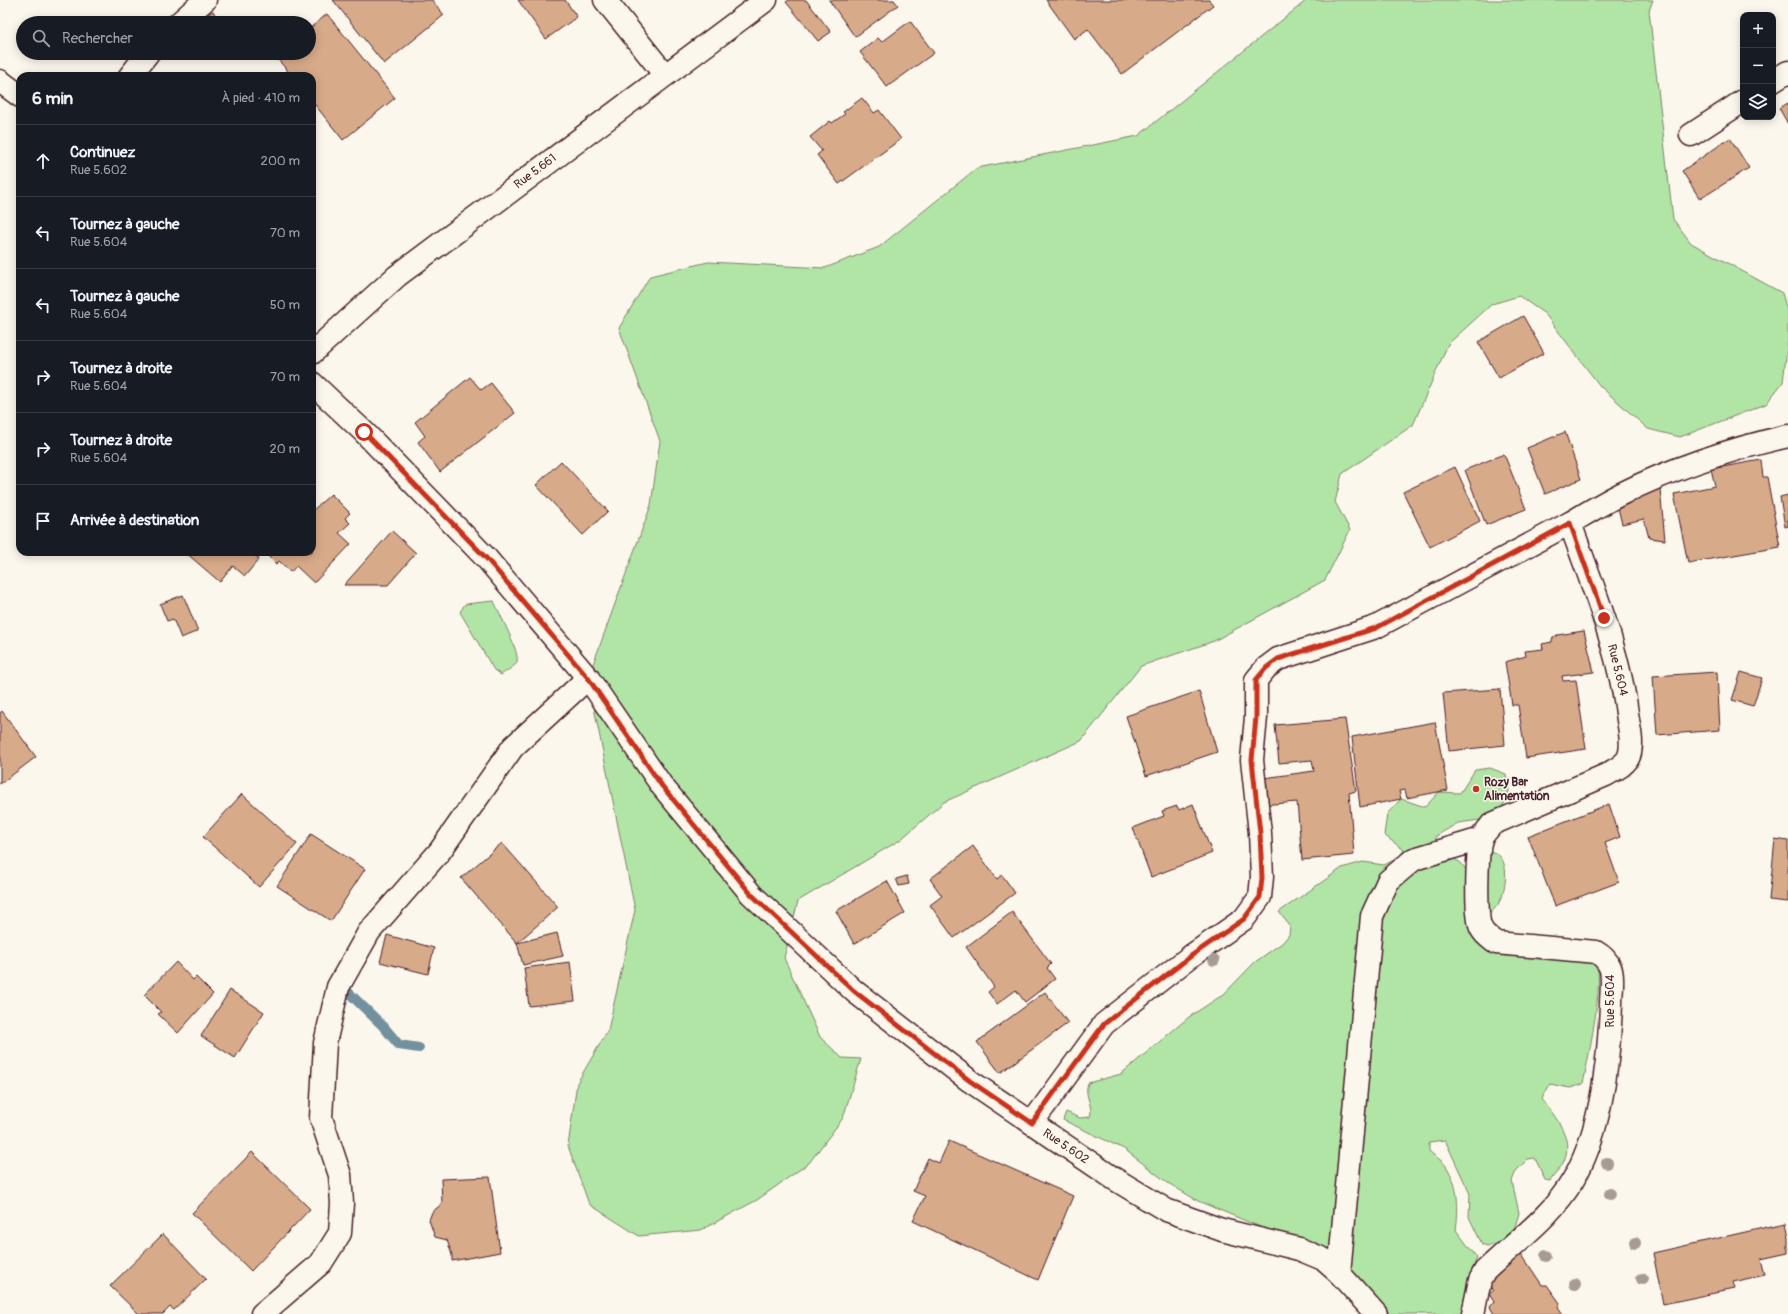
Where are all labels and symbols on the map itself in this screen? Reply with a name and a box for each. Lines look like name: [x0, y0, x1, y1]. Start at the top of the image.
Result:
street label: Rue 5.661: [511, 151, 559, 192]
route start: [355, 423, 373, 441]
route end: [1595, 609, 1613, 627]
street label: Rue 5.604: [1604, 643, 1631, 698]
place label: Rozy Bar Alimentation: [1484, 775, 1550, 804]
marker: Rozy Bar Alimentation: [1471, 784, 1481, 794]
street label: Rue 5.604: [1603, 975, 1618, 1027]
street label: Rue 5.602: [1040, 1126, 1092, 1167]

